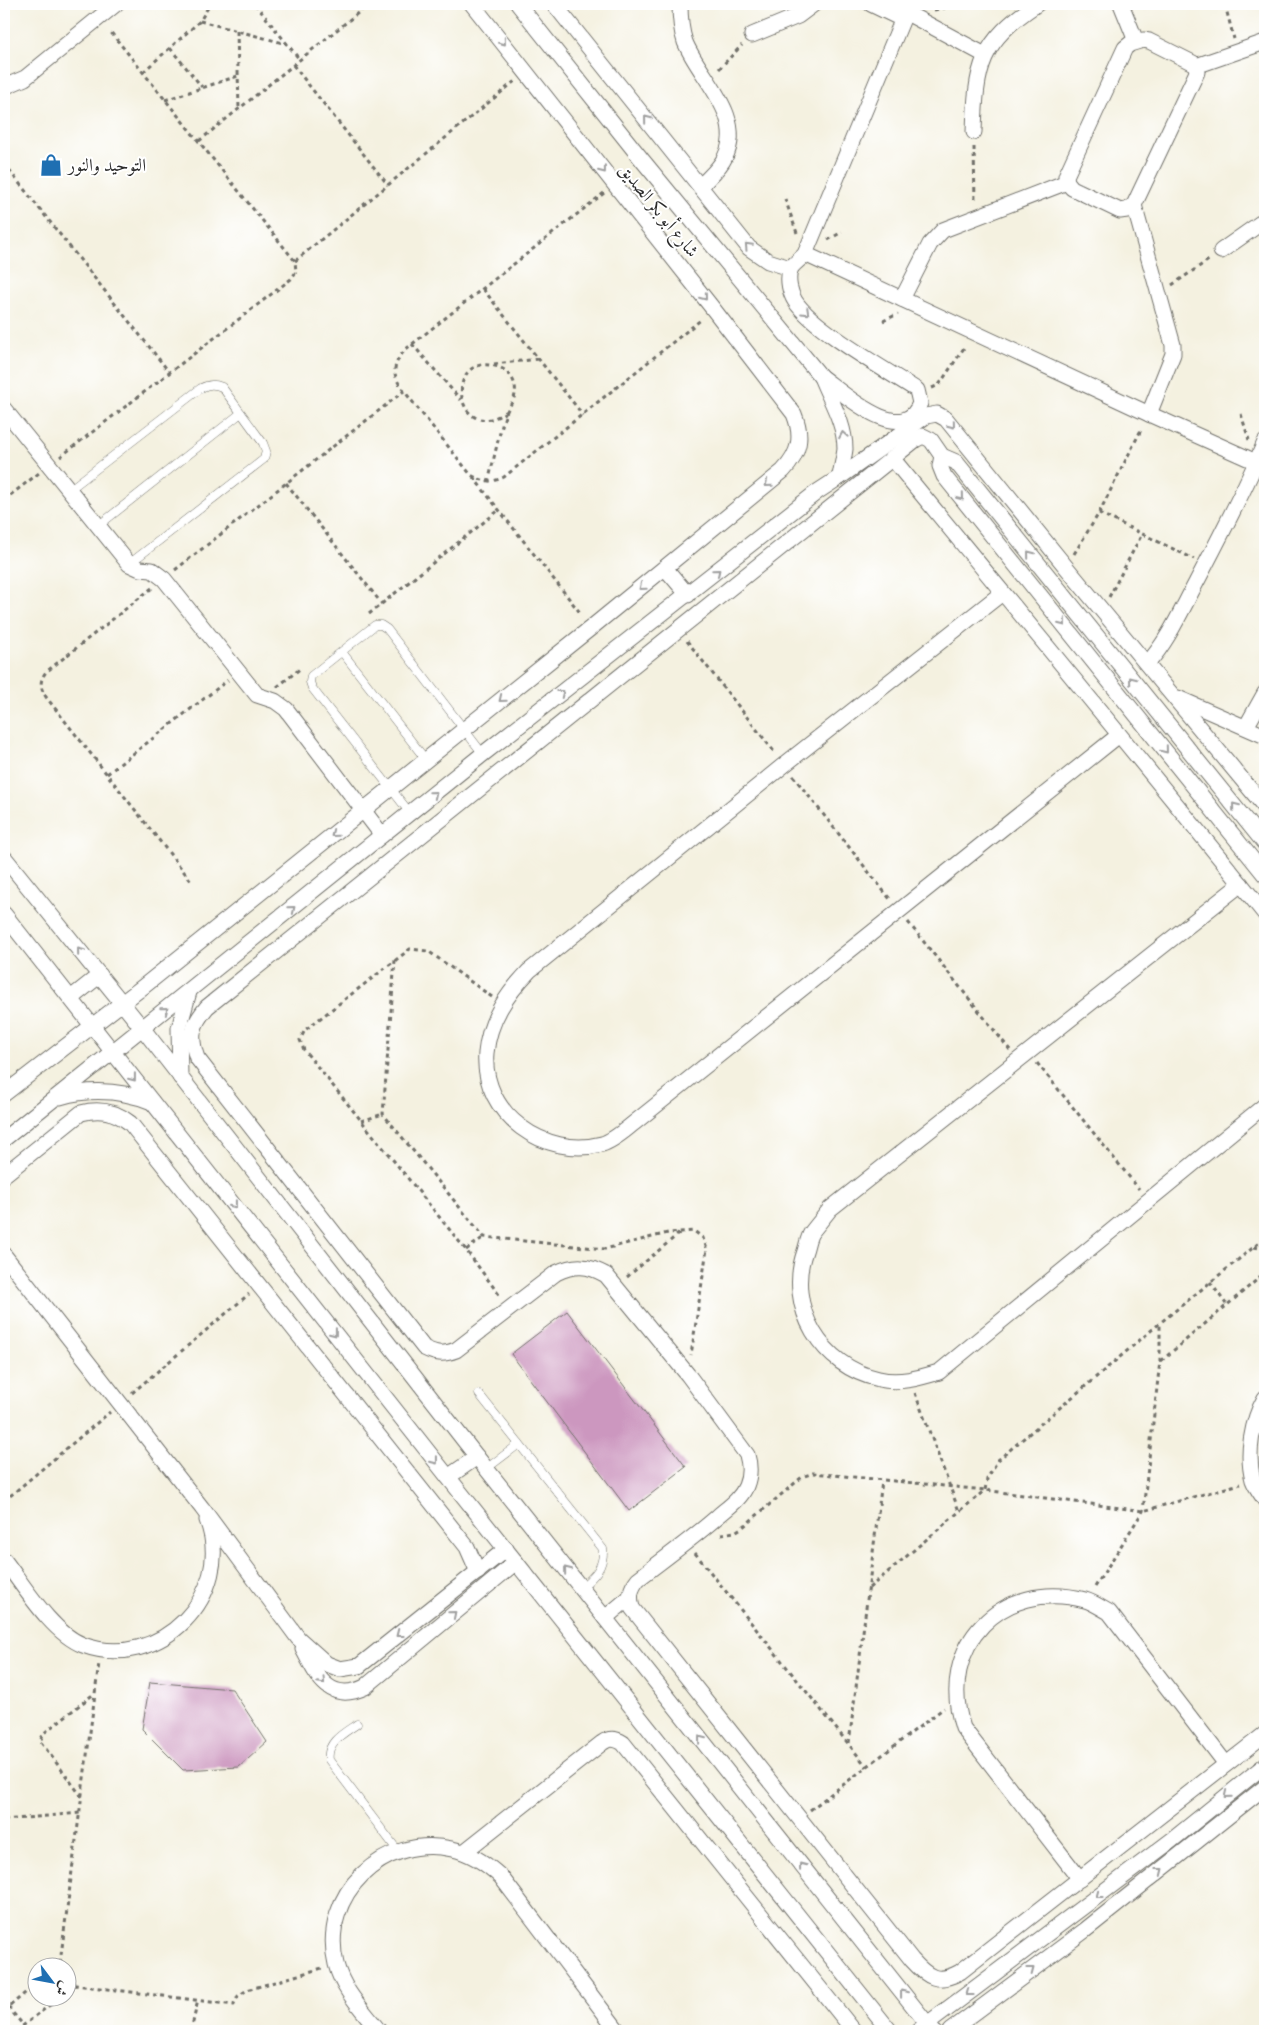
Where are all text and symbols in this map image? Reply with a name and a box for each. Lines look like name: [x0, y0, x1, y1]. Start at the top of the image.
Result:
one-way arrow: [497, 36, 505, 45]
one-way arrow: [644, 116, 652, 125]
shop icon: التوحيد والنور: [38, 152, 64, 178]
place label: التوحيد والنور: [66, 154, 146, 177]
street label: شارع أبو بكر الصديق: [611, 157, 705, 264]
one-way arrow: [597, 164, 605, 173]
one-way arrow: [745, 243, 754, 252]
one-way arrow: [699, 291, 707, 300]
one-way arrow: [800, 306, 809, 315]
one-way arrow: [946, 419, 954, 428]
one-way arrow: [838, 431, 848, 440]
one-way arrow: [765, 478, 774, 486]
one-way arrow: [955, 491, 963, 500]
one-way arrow: [1027, 550, 1036, 559]
one-way arrow: [711, 569, 720, 577]
one-way arrow: [639, 581, 648, 589]
one-way arrow: [1057, 618, 1066, 627]
one-way arrow: [1130, 677, 1138, 686]
one-way arrow: [555, 691, 564, 699]
one-way arrow: [499, 694, 508, 702]
one-way arrow: [1159, 744, 1167, 753]
one-way arrow: [428, 790, 437, 799]
one-way arrow: [1231, 803, 1240, 812]
one-way arrow: [330, 828, 340, 837]
one-way arrow: [286, 905, 295, 914]
one-way arrow: [78, 948, 86, 957]
one-way arrow: [159, 1008, 168, 1016]
one-way arrow: [127, 1072, 136, 1082]
one-way arrow: [228, 1200, 237, 1209]
one-way arrow: [329, 1327, 337, 1336]
one-way arrow: [429, 1455, 438, 1464]
one-way arrow: [563, 1567, 572, 1576]
one-way arrow: [447, 1612, 456, 1620]
one-way arrow: [396, 1629, 405, 1637]
one-way arrow: [316, 1675, 325, 1684]
one-way arrow: [697, 1735, 706, 1744]
one-way arrow: [1224, 1790, 1233, 1798]
one-way arrow: [799, 1863, 807, 1872]
one-way arrow: [1154, 1867, 1163, 1876]
one-way arrow: [1095, 1889, 1105, 1898]
north arrow: [28, 1958, 78, 2008]
one-way arrow: [1025, 1968, 1034, 1976]
text: ش: [52, 1978, 73, 1999]
one-way arrow: [965, 1987, 975, 1996]
one-way arrow: [900, 1990, 908, 1999]

